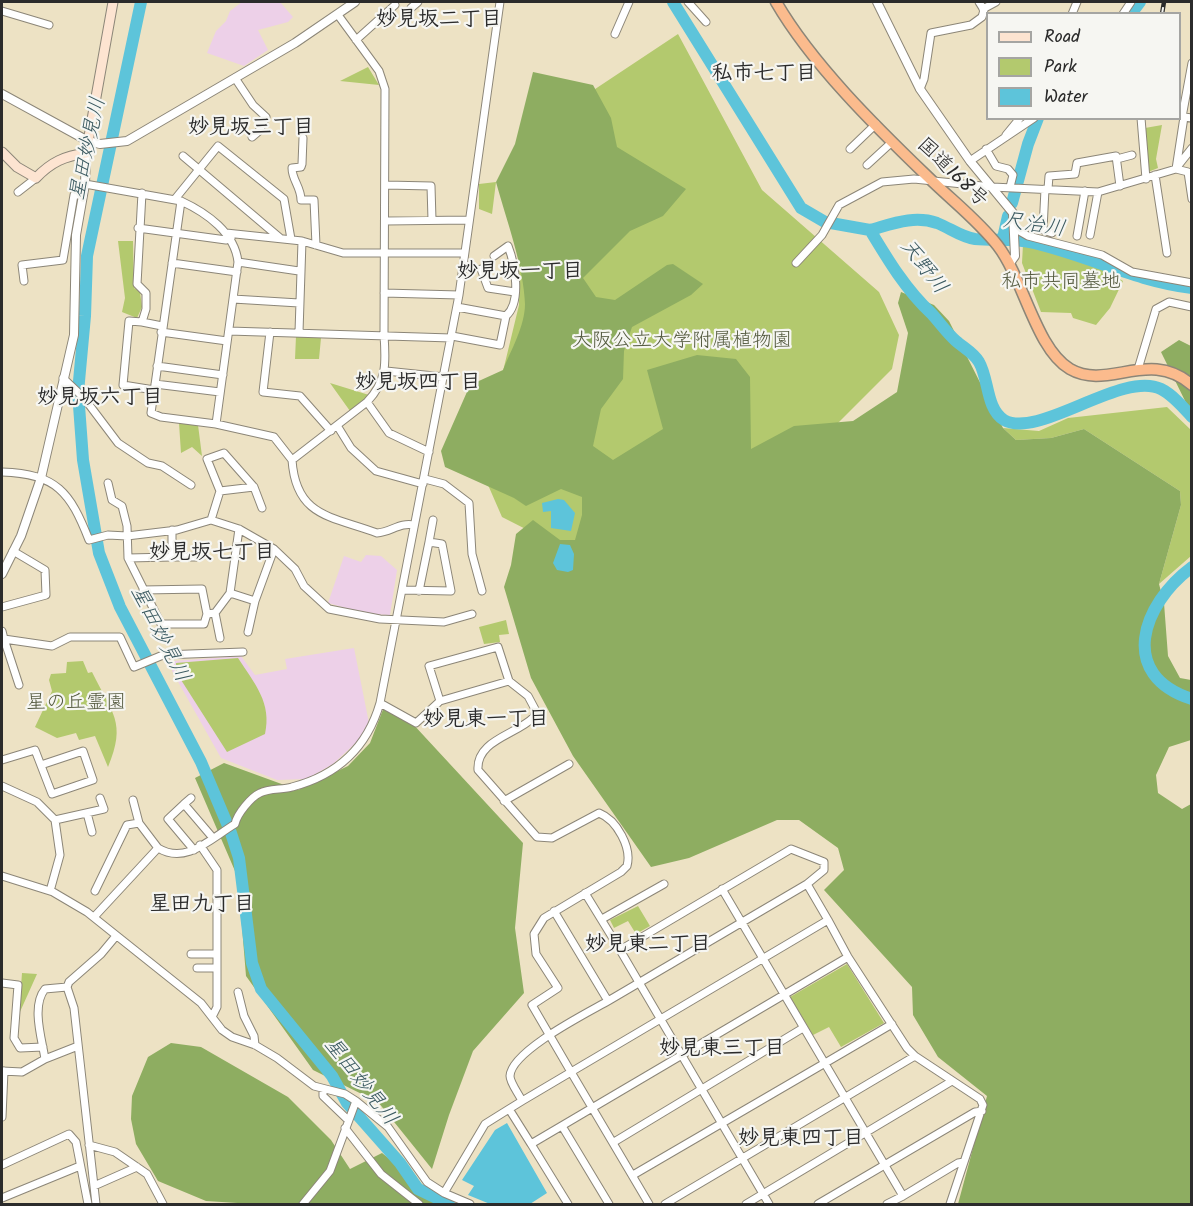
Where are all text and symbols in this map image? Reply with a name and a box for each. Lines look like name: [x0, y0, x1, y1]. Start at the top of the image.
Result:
district label: 妙見坂二丁目: [376, 8, 502, 34]
legend: [986, 12, 1181, 120]
text: Road: [1044, 23, 1080, 52]
text: Park: [1044, 53, 1077, 82]
district label: 私市七丁目: [712, 62, 816, 88]
text: Water: [1044, 83, 1088, 112]
water label: 星田妙見川: [67, 95, 113, 203]
district label: 妙見坂三丁目: [188, 116, 314, 142]
street label: 国道168号: [910, 134, 992, 214]
water label: 尺治川: [1001, 210, 1067, 244]
water label: 天野川: [893, 235, 951, 301]
district label: 妙見坂一丁目: [457, 260, 583, 286]
park label: 私市共同墓地: [1001, 272, 1121, 296]
park label: 大阪公立大学附属植物園: [572, 331, 792, 355]
district label: 妙見坂四丁目: [355, 371, 481, 397]
district label: 妙見坂六丁目: [37, 386, 163, 412]
district label: 妙見坂七丁目: [149, 541, 275, 567]
water label: 星田妙見川: [123, 583, 193, 687]
park label: 星の丘霊園: [26, 693, 126, 717]
district label: 妙見東一丁目: [423, 708, 549, 734]
district label: 星田九丁目: [150, 893, 254, 919]
district label: 妙見東二丁目: [585, 933, 711, 959]
water label: 星田妙見川: [317, 1034, 401, 1132]
district label: 妙見東三丁目: [659, 1037, 785, 1063]
district label: 妙見東四丁目: [738, 1127, 864, 1153]

